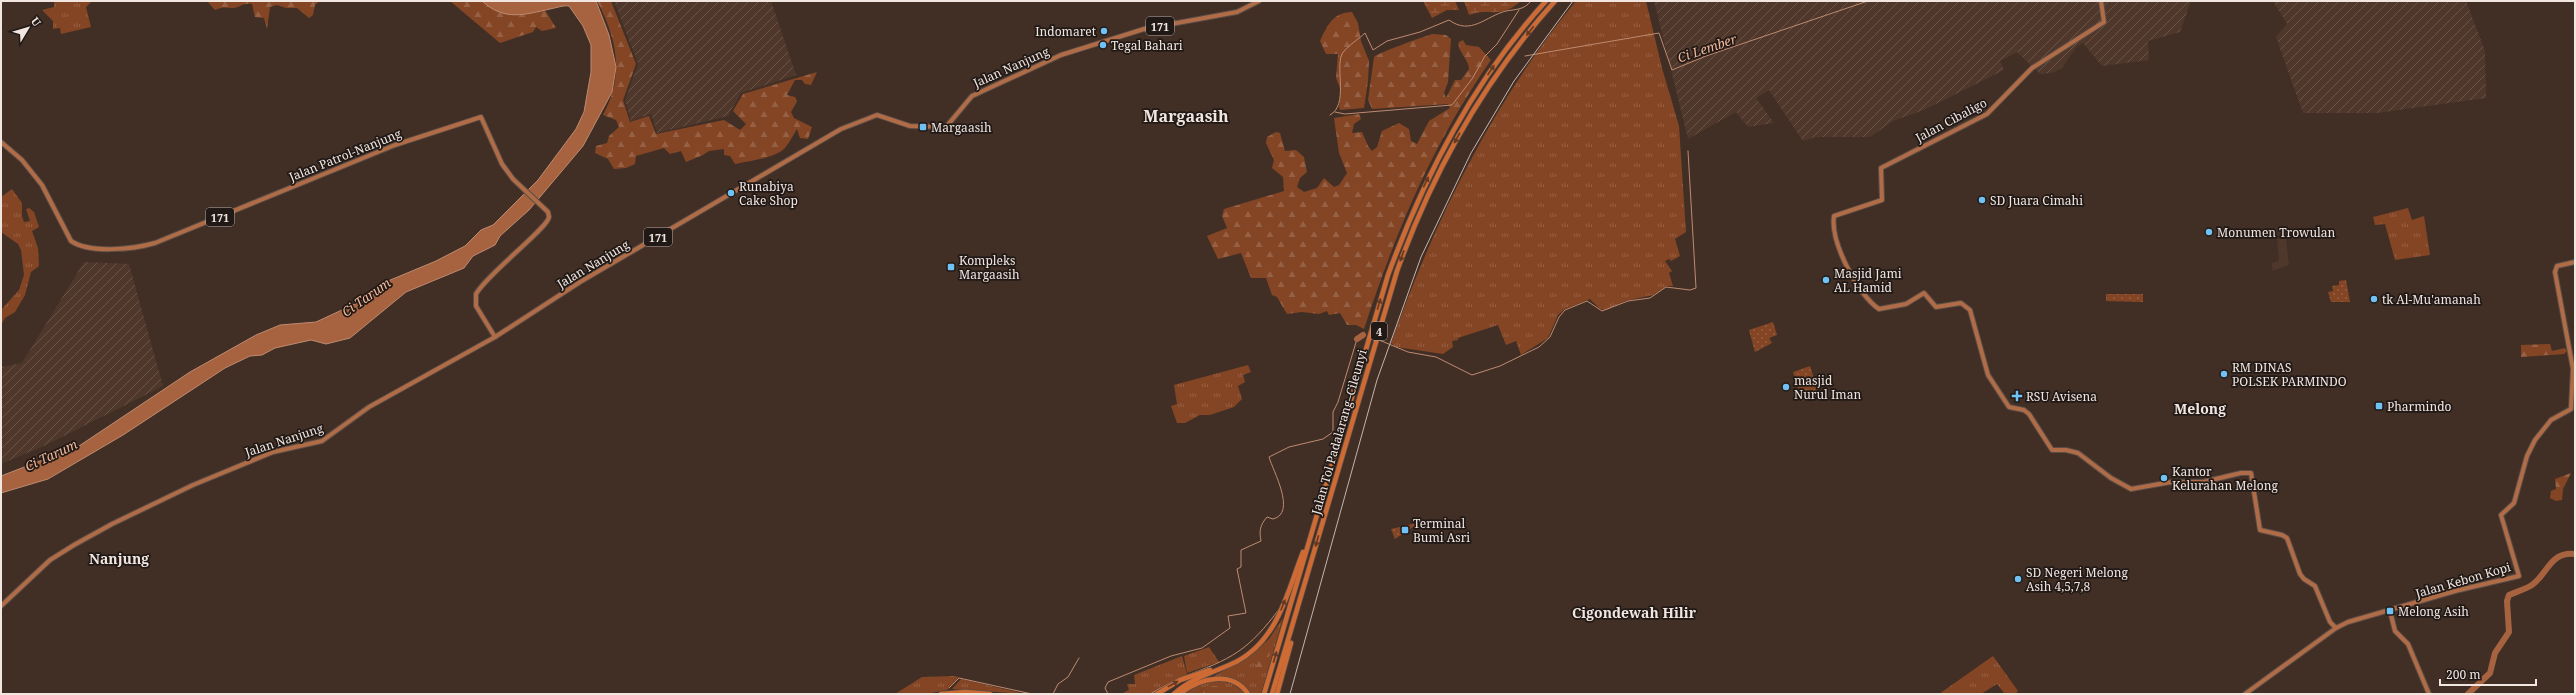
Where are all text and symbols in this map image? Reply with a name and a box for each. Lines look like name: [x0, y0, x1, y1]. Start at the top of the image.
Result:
north arrow: [8, 8, 48, 48]
text: U: [28, 14, 45, 30]
road number: 171: [1146, 17, 1174, 35]
place label: Indomaret: [1035, 23, 1096, 40]
one-way arrow: [1525, 25, 1534, 36]
marker: Indomaret: [1099, 26, 1109, 36]
water label: Ci Lember: [1675, 29, 1740, 67]
place label: Tegal Bahari: [1111, 37, 1183, 54]
marker: Tegal Bahari: [1098, 40, 1108, 50]
street label: Jalan Nanjung: [969, 42, 1052, 92]
one-way arrow: [1487, 65, 1495, 75]
street label: Jalan Cibaligo: [1911, 94, 1990, 146]
district label: Margaasih: [1143, 105, 1229, 127]
place label: Margaasih: [931, 119, 992, 136]
marker: Margaasih: [918, 122, 928, 132]
street label: Jalan Patrol-Nanjung: [285, 124, 404, 186]
one-way arrow: [1453, 132, 1460, 144]
one-way arrow: [1422, 177, 1429, 188]
place label: Runabiya Cake Shop: [739, 178, 798, 209]
marker: Runabiya Cake Shop: [726, 188, 736, 198]
place label: SD Juara Cimahi: [1990, 192, 2083, 209]
marker: SD Juara Cimahi: [1977, 195, 1987, 205]
road number: 171: [206, 208, 234, 226]
place label: Monumen Trowulan: [2217, 224, 2336, 241]
marker: Monumen Trowulan: [2204, 227, 2214, 237]
road number: 171: [644, 228, 672, 246]
street label: Jalan Nanjung: [553, 235, 633, 293]
one-way arrow: [1399, 250, 1405, 262]
place label: Kompleks Margaasih: [959, 252, 1020, 283]
marker: Kompleks Margaasih: [946, 262, 956, 272]
place label: Masjid Jami AL Hamid: [1834, 265, 1902, 296]
water label: Ci Tarum: [338, 273, 394, 320]
marker: Masjid Jami AL Hamid: [1821, 275, 1831, 285]
place label: tk Al-Mu'amanah: [2382, 291, 2481, 308]
marker: tk Al-Mu'amanah: [2369, 294, 2379, 304]
one-way arrow: [1376, 297, 1382, 309]
road number: 4: [1371, 322, 1387, 340]
street label: Jalan Tol Padalarang–Cileunyi: [1307, 347, 1371, 517]
place label: RM DINAS POLSEK PARMINDO: [2232, 359, 2347, 390]
marker: RM DINAS POLSEK PARMINDO: [2219, 369, 2229, 379]
place label: masjid Nurul Iman: [1794, 372, 1861, 403]
marker: masjid Nurul Iman: [1781, 382, 1791, 392]
place label: RSU Avisena: [2026, 388, 2097, 405]
marker: RSU Avisena: [2011, 390, 2023, 402]
place label: Pharmindo: [2387, 398, 2452, 415]
district label: Melong: [2174, 399, 2226, 418]
marker: Pharmindo: [2374, 401, 2384, 411]
street label: Jalan Nanjung: [242, 419, 326, 461]
water label: Ci Tarum: [22, 435, 81, 475]
place label: Kantor Kelurahan Melong: [2172, 463, 2278, 494]
marker: Kantor Kelurahan Melong: [2159, 473, 2169, 483]
place label: Terminal Bumi Asri: [1413, 515, 1470, 546]
marker: Terminal Bumi Asri: [1400, 525, 1410, 535]
one-way arrow: [1314, 535, 1320, 547]
district label: Nanjung: [89, 549, 149, 568]
street label: Jalan Kebon Kopi: [2412, 558, 2513, 602]
place label: SD Negeri Melong Asih 4,5,7,8: [2026, 564, 2128, 595]
marker: SD Negeri Melong Asih 4,5,7,8: [2013, 574, 2023, 584]
one-way arrow: [1281, 598, 1287, 610]
district label: Cigondewah Hilir: [1572, 603, 1697, 622]
place label: Melong Asih: [2398, 603, 2469, 620]
marker: Melong Asih: [2385, 606, 2395, 616]
one-way arrow: [1272, 650, 1278, 662]
scale bar: [2440, 661, 2536, 687]
text: 200 m: [2446, 666, 2481, 683]
one-way arrow: [1167, 680, 1179, 687]

